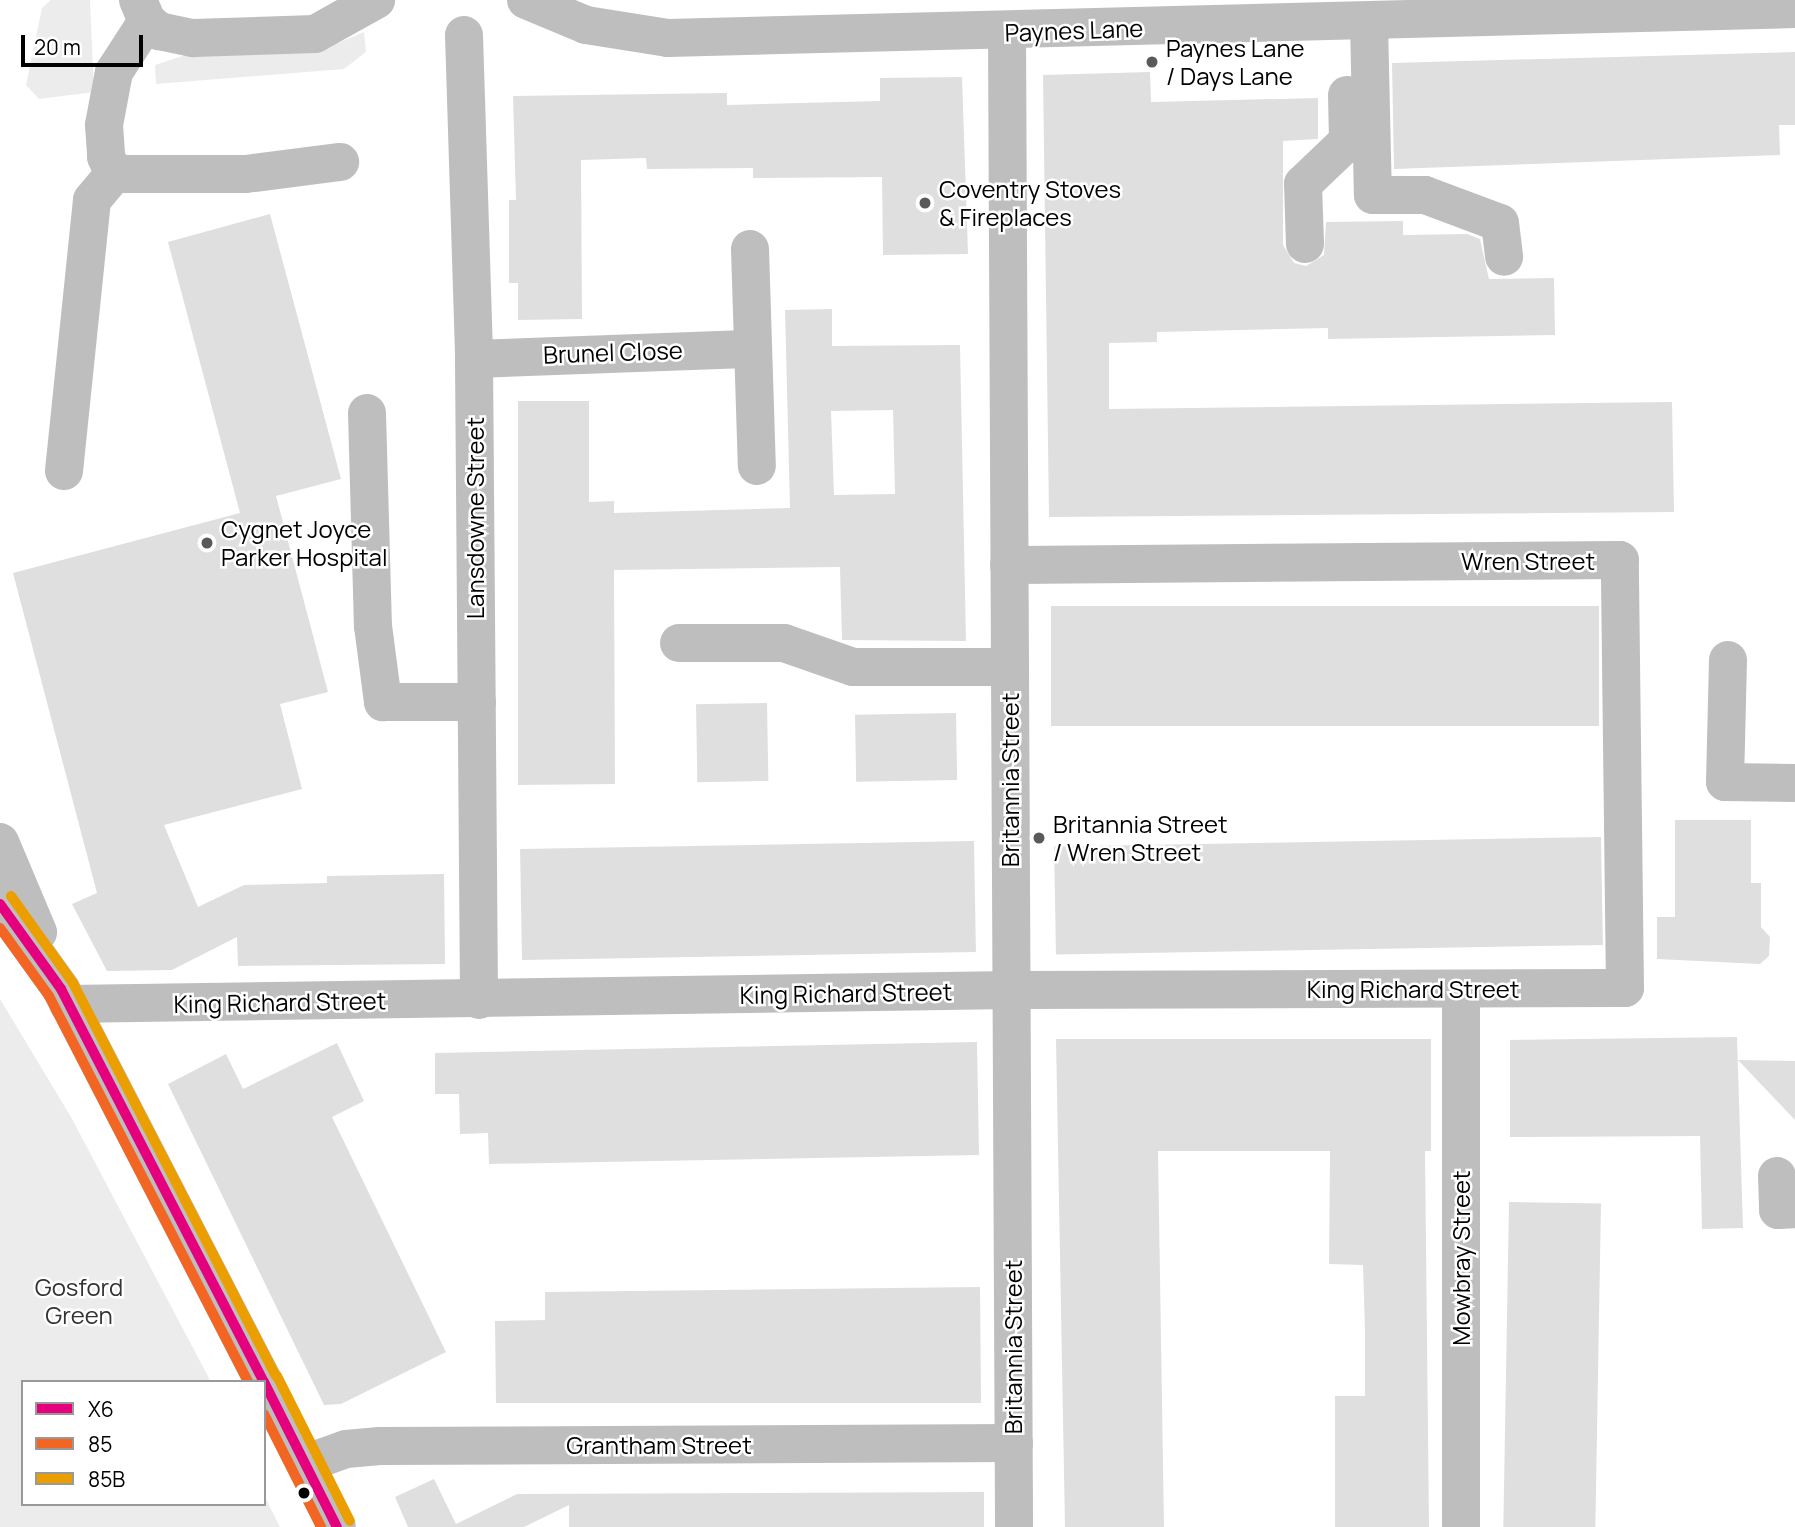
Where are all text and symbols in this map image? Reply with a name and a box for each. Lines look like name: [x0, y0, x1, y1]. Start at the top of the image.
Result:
street label: Paynes Lane: [1004, 13, 1144, 47]
scale bar: [24, 21, 147, 65]
text: 20 m: [34, 33, 81, 61]
place label: Paynes Lane / Days Lane: [1166, 34, 1305, 90]
marker: Paynes Lane / Days Lane: [1144, 54, 1160, 70]
place label: Coventry Stoves & Fireplaces: [939, 175, 1121, 231]
marker: Coventry Stoves & Fireplaces: [917, 195, 933, 211]
street label: Brunel Close: [543, 335, 683, 369]
street label: Lansdowne Street: [461, 417, 489, 619]
place label: Cygnet Joyce Parker Hospital: [221, 515, 388, 571]
marker: Cygnet Joyce Parker Hospital: [199, 535, 215, 551]
street label: Wren Street: [1461, 547, 1595, 575]
street label: Britannia Street: [996, 693, 1024, 867]
place label: Britannia Street / Wren Street: [1053, 810, 1228, 866]
marker: Britannia Street / Wren Street: [1031, 830, 1047, 846]
street label: King Richard Street: [1307, 975, 1519, 1003]
street label: King Richard Street: [739, 977, 953, 1009]
street label: King Richard Street: [173, 986, 387, 1018]
street label: Mowbray Street: [1447, 1170, 1475, 1346]
street label: Britannia Street: [999, 1260, 1027, 1434]
park label: Gosford Green: [35, 1273, 123, 1329]
legend: [21, 1380, 266, 1506]
text: X6: [88, 1395, 114, 1423]
text: 85: [88, 1430, 112, 1458]
street label: Grantham Street: [566, 1431, 752, 1459]
text: 85B: [88, 1465, 125, 1493]
unlabelled marker: [297, 1486, 311, 1500]

